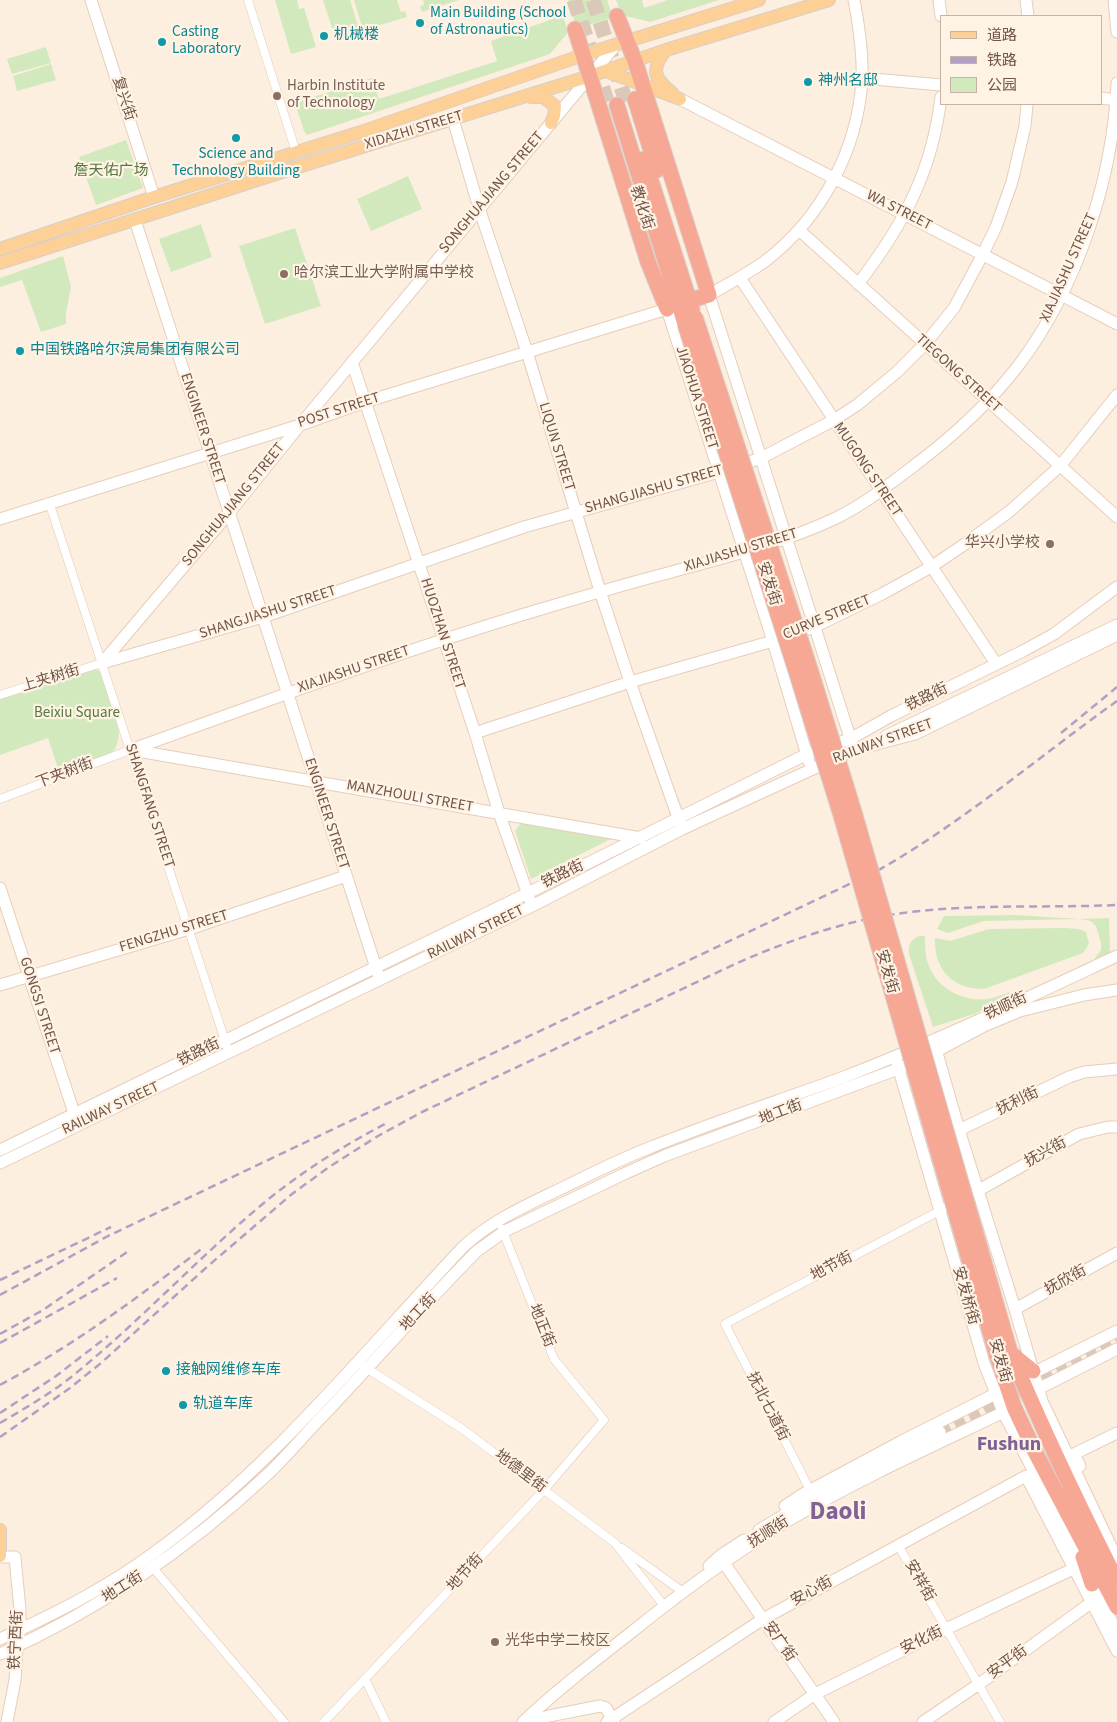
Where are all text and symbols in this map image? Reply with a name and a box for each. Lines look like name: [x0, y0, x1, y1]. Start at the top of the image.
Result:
place label: Main Building (School of Astronautics): [430, 5, 566, 40]
legend: [940, 15, 1102, 105]
marker: Main Building (School of Astronautics): [414, 17, 426, 29]
place label: Casting Laboratory: [172, 24, 241, 59]
text: 道路: [987, 25, 1017, 46]
place label: 机械楼: [334, 27, 379, 45]
marker: 机械楼: [318, 30, 330, 42]
marker: Casting Laboratory: [156, 36, 168, 48]
text: 铁路: [987, 50, 1017, 71]
place label: 神州名邸: [818, 73, 878, 91]
street label: 复兴街: [107, 75, 139, 123]
text: 公园: [987, 75, 1017, 96]
marker: 神州名邸: [802, 76, 814, 88]
place label: Harbin Institute of Technology: [287, 78, 385, 113]
marker: Harbin Institute of Technology: [271, 90, 283, 102]
street label: XIDAZHI STREET: [363, 108, 465, 154]
street label: SONGHUAJIANG STREET: [436, 128, 548, 258]
marker: Science and Technology Building: [230, 132, 242, 144]
place label: Science and Technology Building: [172, 146, 300, 181]
park label: 詹天佑广场: [74, 163, 148, 181]
street label: 教化街: [625, 184, 657, 232]
street label: WA STREET: [863, 187, 935, 235]
street label: XIAJIASHU STREET: [1037, 211, 1101, 325]
place label: 哈尔滨工业大学附属中学校: [294, 265, 474, 283]
marker: 哈尔滨工业大学附属中学校: [278, 268, 290, 280]
street label: TIEGONG STREET: [911, 331, 1005, 417]
place label: 中国铁路哈尔滨局集团有限公司: [30, 342, 240, 360]
street label: JIAOHUA STREET: [671, 344, 721, 452]
marker: 中国铁路哈尔滨局集团有限公司: [14, 345, 26, 357]
street label: ENGINEER STREET: [176, 371, 228, 487]
street label: POST STREET: [296, 389, 382, 433]
street label: LIQUN STREET: [534, 401, 578, 493]
street label: MUGONG STREET: [829, 419, 905, 521]
street label: SONGHUAJIANG STREET: [179, 440, 289, 570]
street label: SHANGJIASHU STREET: [583, 462, 725, 518]
street label: XIAJIASHU STREET: [682, 525, 800, 577]
place label: 华兴小学校: [965, 535, 1040, 553]
marker: 华兴小学校: [1044, 538, 1056, 550]
street label: 安发街: [752, 560, 784, 608]
street label: HUOZHAN STREET: [416, 576, 468, 692]
street label: SHANGJIASHU STREET: [197, 582, 339, 644]
street label: CURVE STREET: [780, 591, 874, 645]
street label: XIAJIASHU STREET: [295, 642, 413, 698]
street label: 上夹树街: [20, 662, 82, 696]
street label: 铁路街: [903, 680, 951, 716]
park label: Beixiu Square: [34, 705, 120, 723]
street label: RAILWAY STREET: [831, 716, 935, 768]
street label: SHANGFANG STREET: [120, 741, 178, 871]
street label: 下夹树街: [34, 755, 96, 793]
street label: ENGINEER STREET: [300, 756, 352, 872]
street label: MANZHOULI STREET: [345, 777, 475, 817]
street label: 铁路街: [539, 857, 587, 893]
street label: RAILWAY STREET: [425, 902, 527, 964]
street label: FENGZHU STREET: [117, 907, 231, 957]
street label: 安发街: [871, 948, 901, 996]
street label: GONGSI STREET: [15, 955, 63, 1057]
street label: 铁顺街: [982, 989, 1030, 1025]
street label: 铁路街: [175, 1035, 223, 1071]
street label: RAILWAY STREET: [60, 1079, 162, 1139]
street label: 抚利街: [994, 1084, 1042, 1120]
street label: 地工街: [757, 1097, 805, 1129]
street label: 抚兴街: [1022, 1134, 1070, 1172]
street label: 地节街: [808, 1248, 856, 1286]
street label: 抚欣街: [1042, 1262, 1090, 1300]
street label: 安发桥街: [948, 1265, 982, 1327]
street label: 地工街: [397, 1290, 441, 1336]
street label: 地正街: [524, 1302, 558, 1350]
street label: 安发街: [984, 1337, 1014, 1385]
place label: 接触网维修车库: [176, 1362, 281, 1380]
marker: 接触网维修车库: [160, 1365, 172, 1377]
street label: 抚北七道街: [742, 1370, 792, 1444]
place label: 轨道车库: [193, 1396, 253, 1414]
marker: 轨道车库: [177, 1399, 189, 1411]
district label: Fushun: [977, 1434, 1041, 1458]
street label: 地德里街: [491, 1447, 549, 1497]
district label: Daoli: [810, 1499, 866, 1529]
street label: 抚顺街: [745, 1513, 793, 1553]
street label: 地节街: [444, 1550, 488, 1596]
street label: 安祥街: [900, 1557, 938, 1605]
street label: 地工街: [99, 1568, 147, 1608]
street label: 安心街: [788, 1573, 836, 1611]
street label: 铁宁西街: [6, 1610, 28, 1670]
street label: 安广街: [759, 1618, 799, 1666]
street label: 安化街: [898, 1623, 946, 1659]
place label: 光华中学二校区: [505, 1633, 610, 1651]
marker: 光华中学二校区: [489, 1636, 501, 1648]
street label: 安平街: [985, 1642, 1031, 1684]

